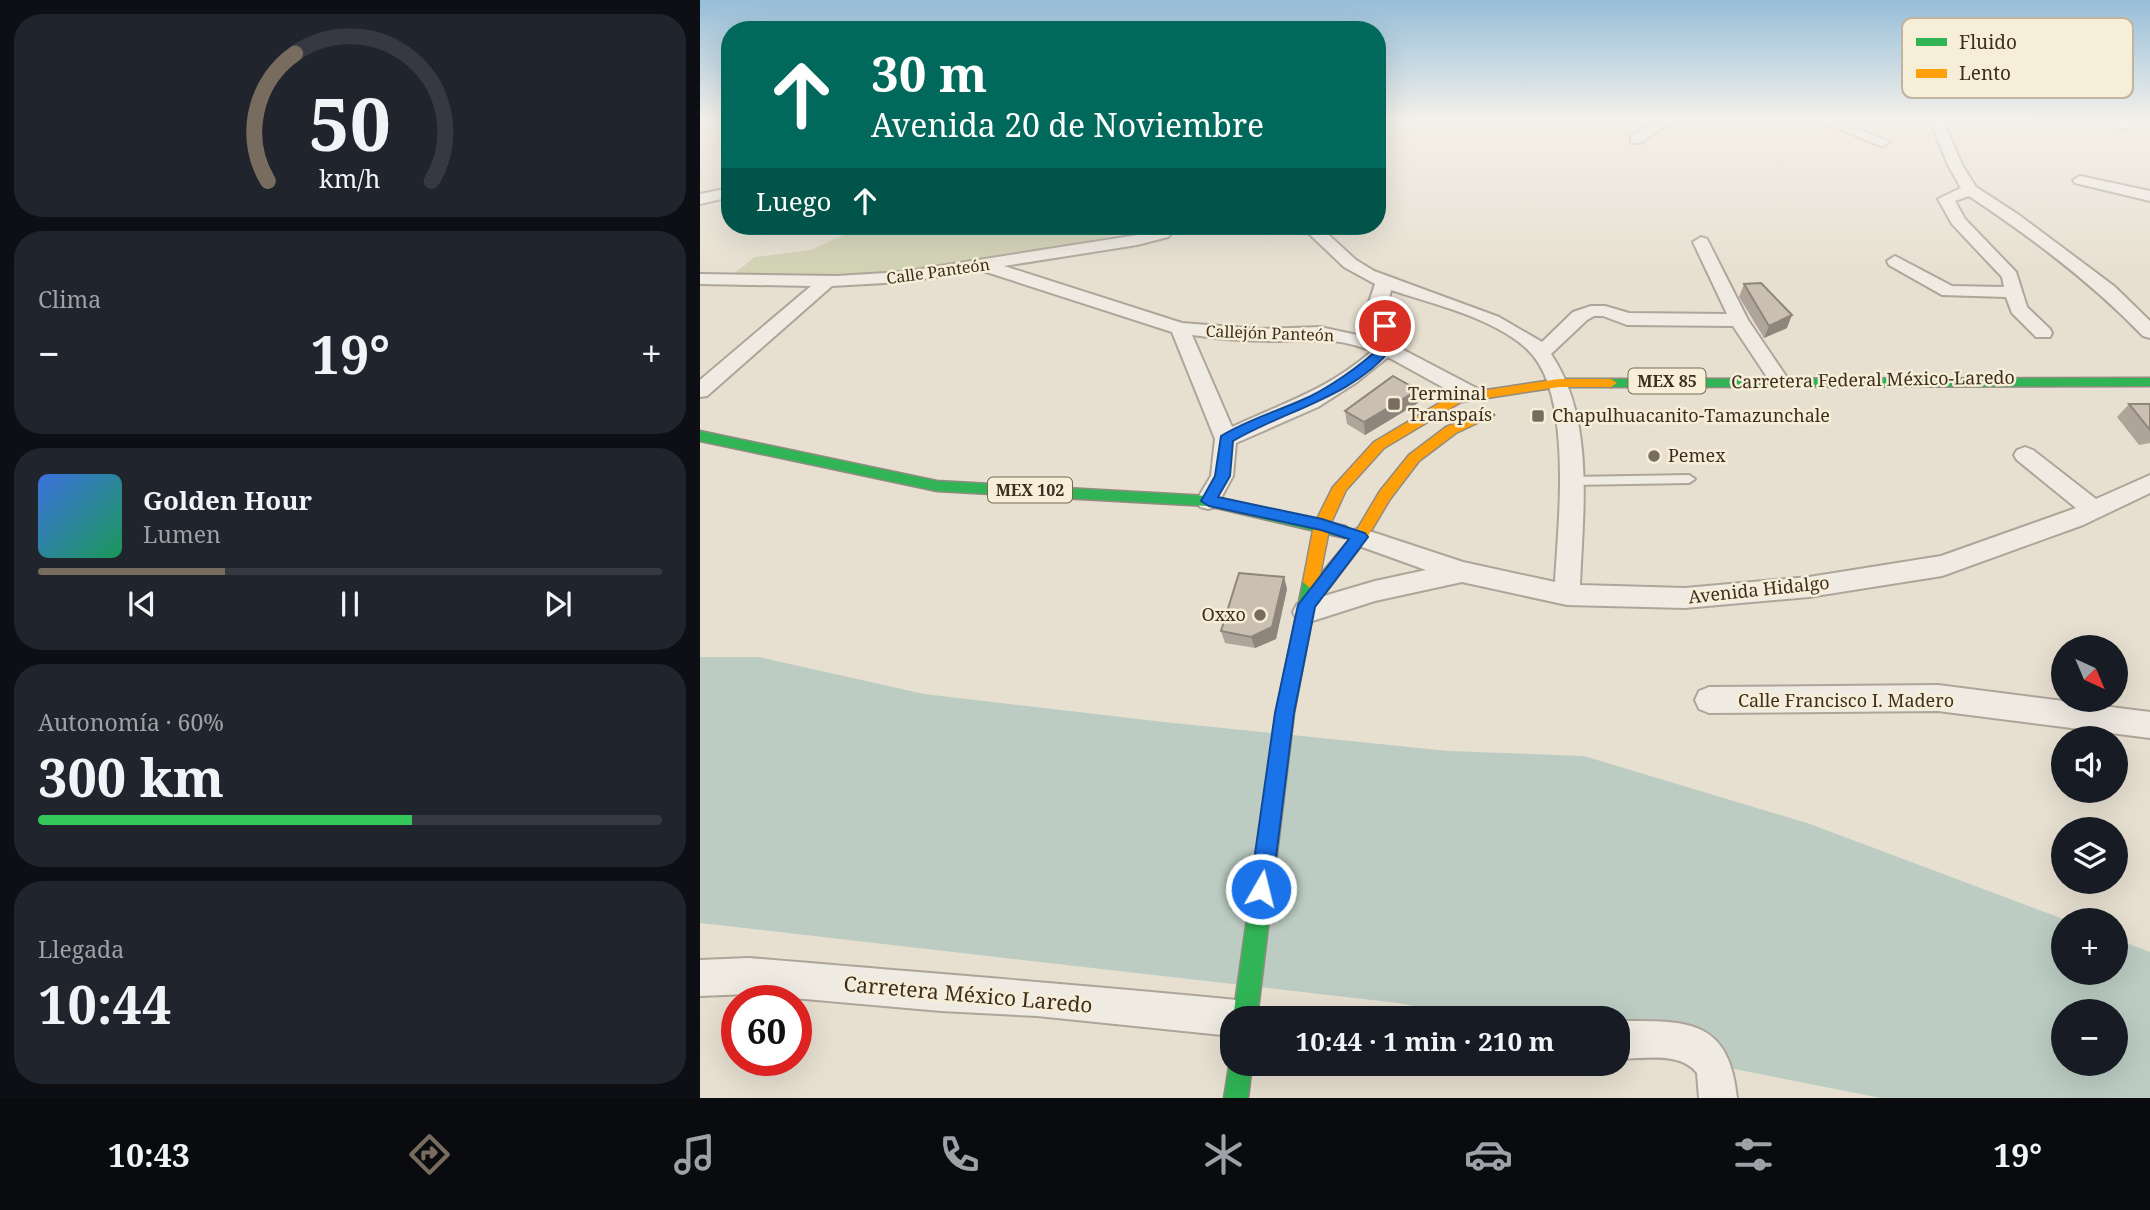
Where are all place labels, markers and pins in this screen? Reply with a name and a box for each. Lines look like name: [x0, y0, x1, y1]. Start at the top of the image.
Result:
pin: [1355, 296, 1415, 356]
place label: Terminal Transpaís: [1408, 381, 1492, 426]
marker: Terminal Transpaís: [1386, 396, 1402, 412]
place label: Chapulhuacanito-Tamazunchale: [1552, 403, 1830, 427]
marker: Chapulhuacanito-Tamazunchale: [1530, 408, 1546, 424]
place label: Pemex: [1668, 443, 1726, 467]
marker: Pemex: [1646, 448, 1662, 464]
place label: Oxxo: [1201, 602, 1246, 626]
marker: Oxxo: [1252, 607, 1268, 623]

